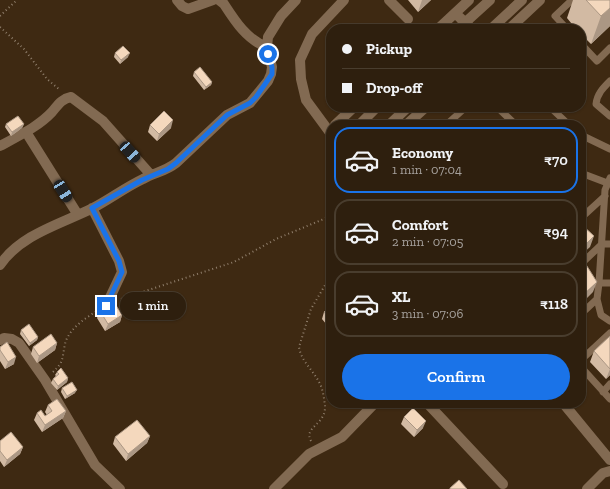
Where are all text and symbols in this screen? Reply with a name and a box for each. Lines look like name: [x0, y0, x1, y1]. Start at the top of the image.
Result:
text: Pickup: [366, 40, 412, 58]
route start: [259, 45, 277, 63]
text: Drop-off: [366, 79, 422, 97]
car: [118, 139, 142, 165]
icon: car: [344, 142, 380, 178]
text: Economy: [392, 144, 453, 162]
text: ₹70: [544, 151, 568, 169]
text: 1 min · 07:04: [392, 162, 462, 177]
car: [52, 178, 74, 204]
icon: car: [344, 214, 380, 250]
text: Comfort: [392, 216, 448, 234]
text: ₹94: [544, 223, 568, 241]
text: 2 min · 07:05: [392, 234, 463, 249]
icon: car: [344, 286, 380, 322]
text: XL: [392, 288, 410, 306]
callout: 1 min: [120, 292, 186, 320]
text: ₹118: [540, 295, 568, 313]
route end: [97, 297, 115, 315]
text: 1 min: [138, 298, 168, 313]
text: 3 min · 07:06: [392, 306, 463, 321]
button: Confirm: [342, 354, 570, 400]

